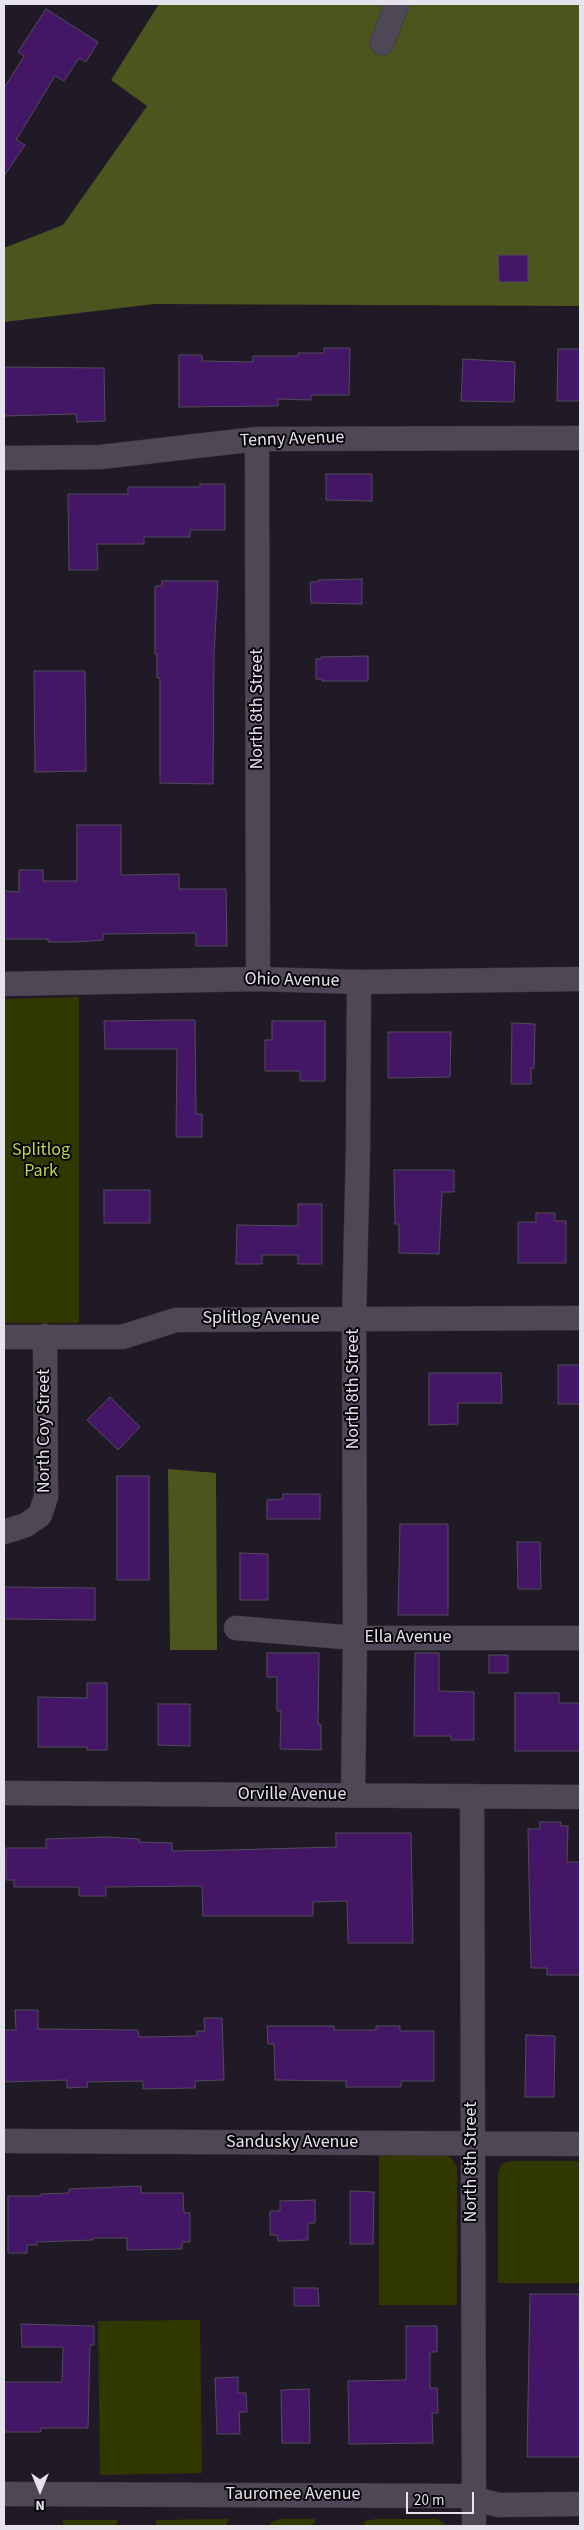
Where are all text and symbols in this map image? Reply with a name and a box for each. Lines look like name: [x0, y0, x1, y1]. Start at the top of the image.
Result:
street label: Tenny Avenue: [239, 427, 345, 453]
street label: North 8th Street: [247, 649, 269, 769]
street label: Ohio Avenue: [244, 969, 340, 993]
park label: Splitlog Park: [12, 1140, 70, 1182]
street label: Splitlog Avenue: [202, 1308, 320, 1330]
street label: North 8th Street: [343, 1329, 365, 1449]
street label: North Coy Street: [34, 1369, 56, 1493]
street label: Ella Avenue: [365, 1627, 451, 1649]
street label: Orville Avenue: [238, 1784, 346, 1806]
street label: North 8th Street: [461, 2102, 483, 2222]
street label: Sandusky Avenue: [226, 2132, 358, 2154]
north arrow: [15, 2465, 65, 2515]
scale bar: [409, 2482, 476, 2514]
street label: Tauromee Avenue: [226, 2484, 360, 2506]
text: 20 m: [414, 2490, 444, 2511]
text: N: [35, 2495, 45, 2515]

